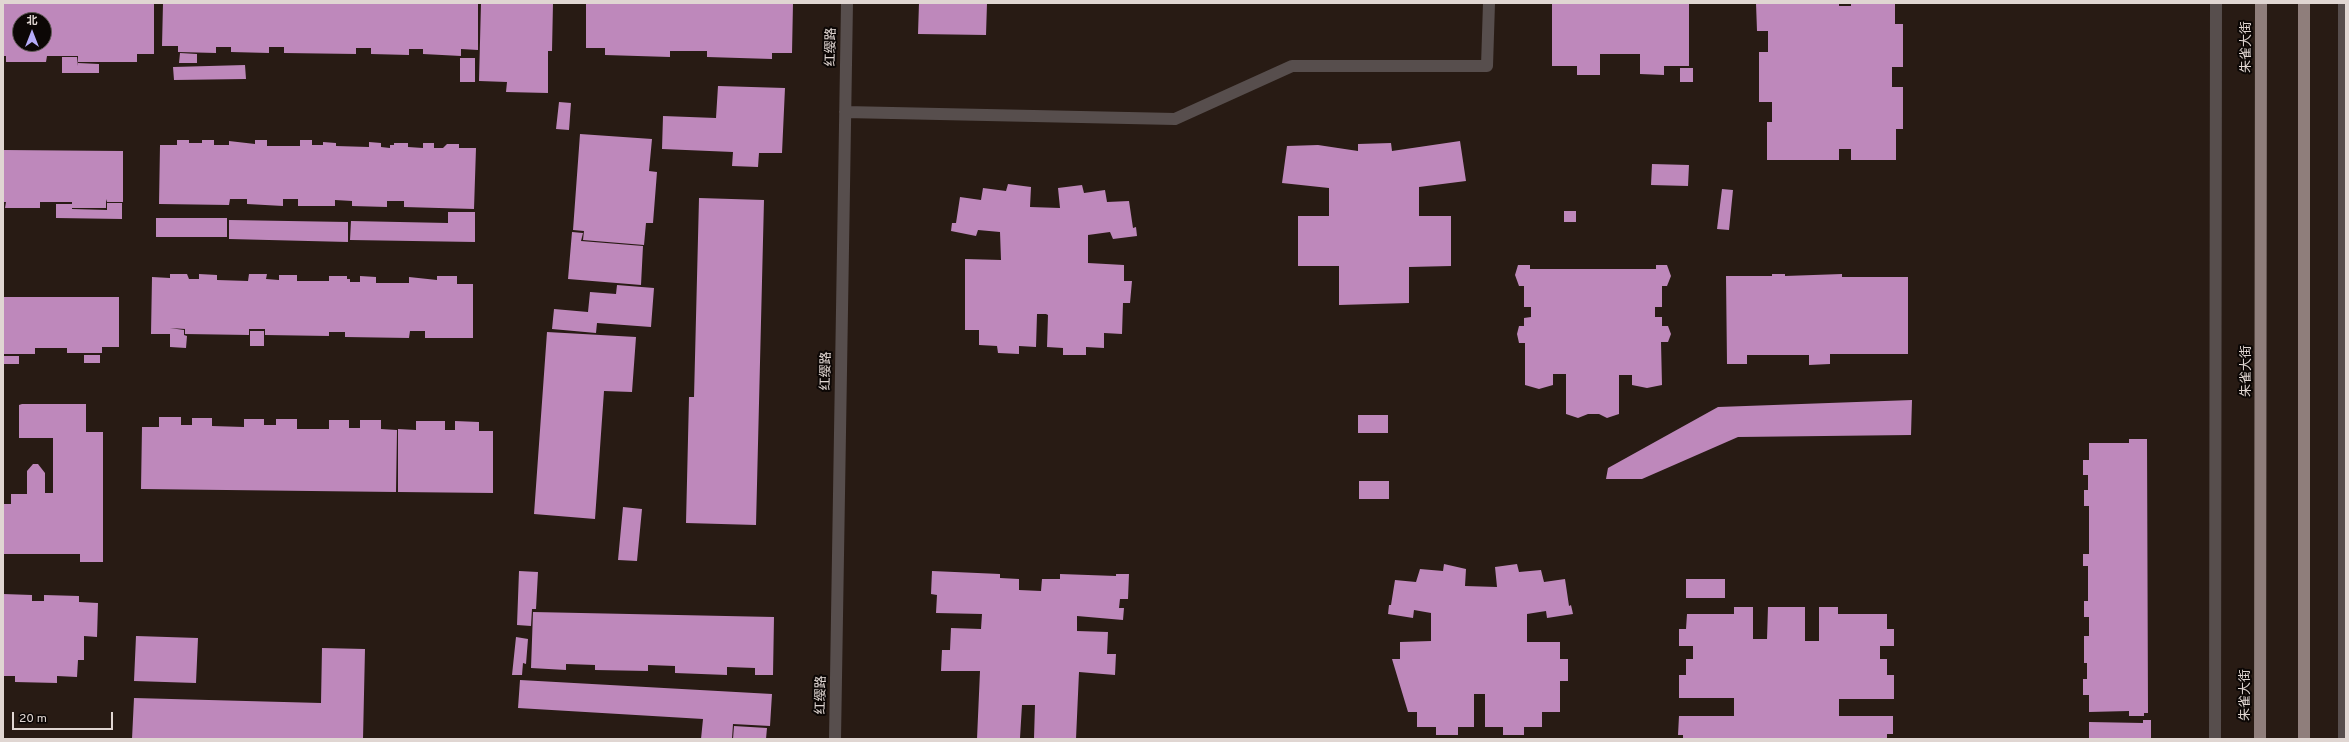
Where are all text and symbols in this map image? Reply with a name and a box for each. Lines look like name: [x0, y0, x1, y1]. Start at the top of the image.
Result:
north arrow: [12, 12, 52, 52]
text: 北: [27, 14, 38, 28]
street label: 朱雀大街: [2239, 21, 2255, 73]
street label: 红缨路: [824, 27, 840, 67]
street label: 朱雀大街: [2239, 345, 2255, 397]
street label: 红缨路: [819, 351, 835, 391]
street label: 朱雀大街: [2238, 669, 2254, 721]
street label: 红缨路: [814, 675, 830, 715]
scale bar: [14, 704, 115, 730]
text: 20 m: [19, 711, 47, 727]

